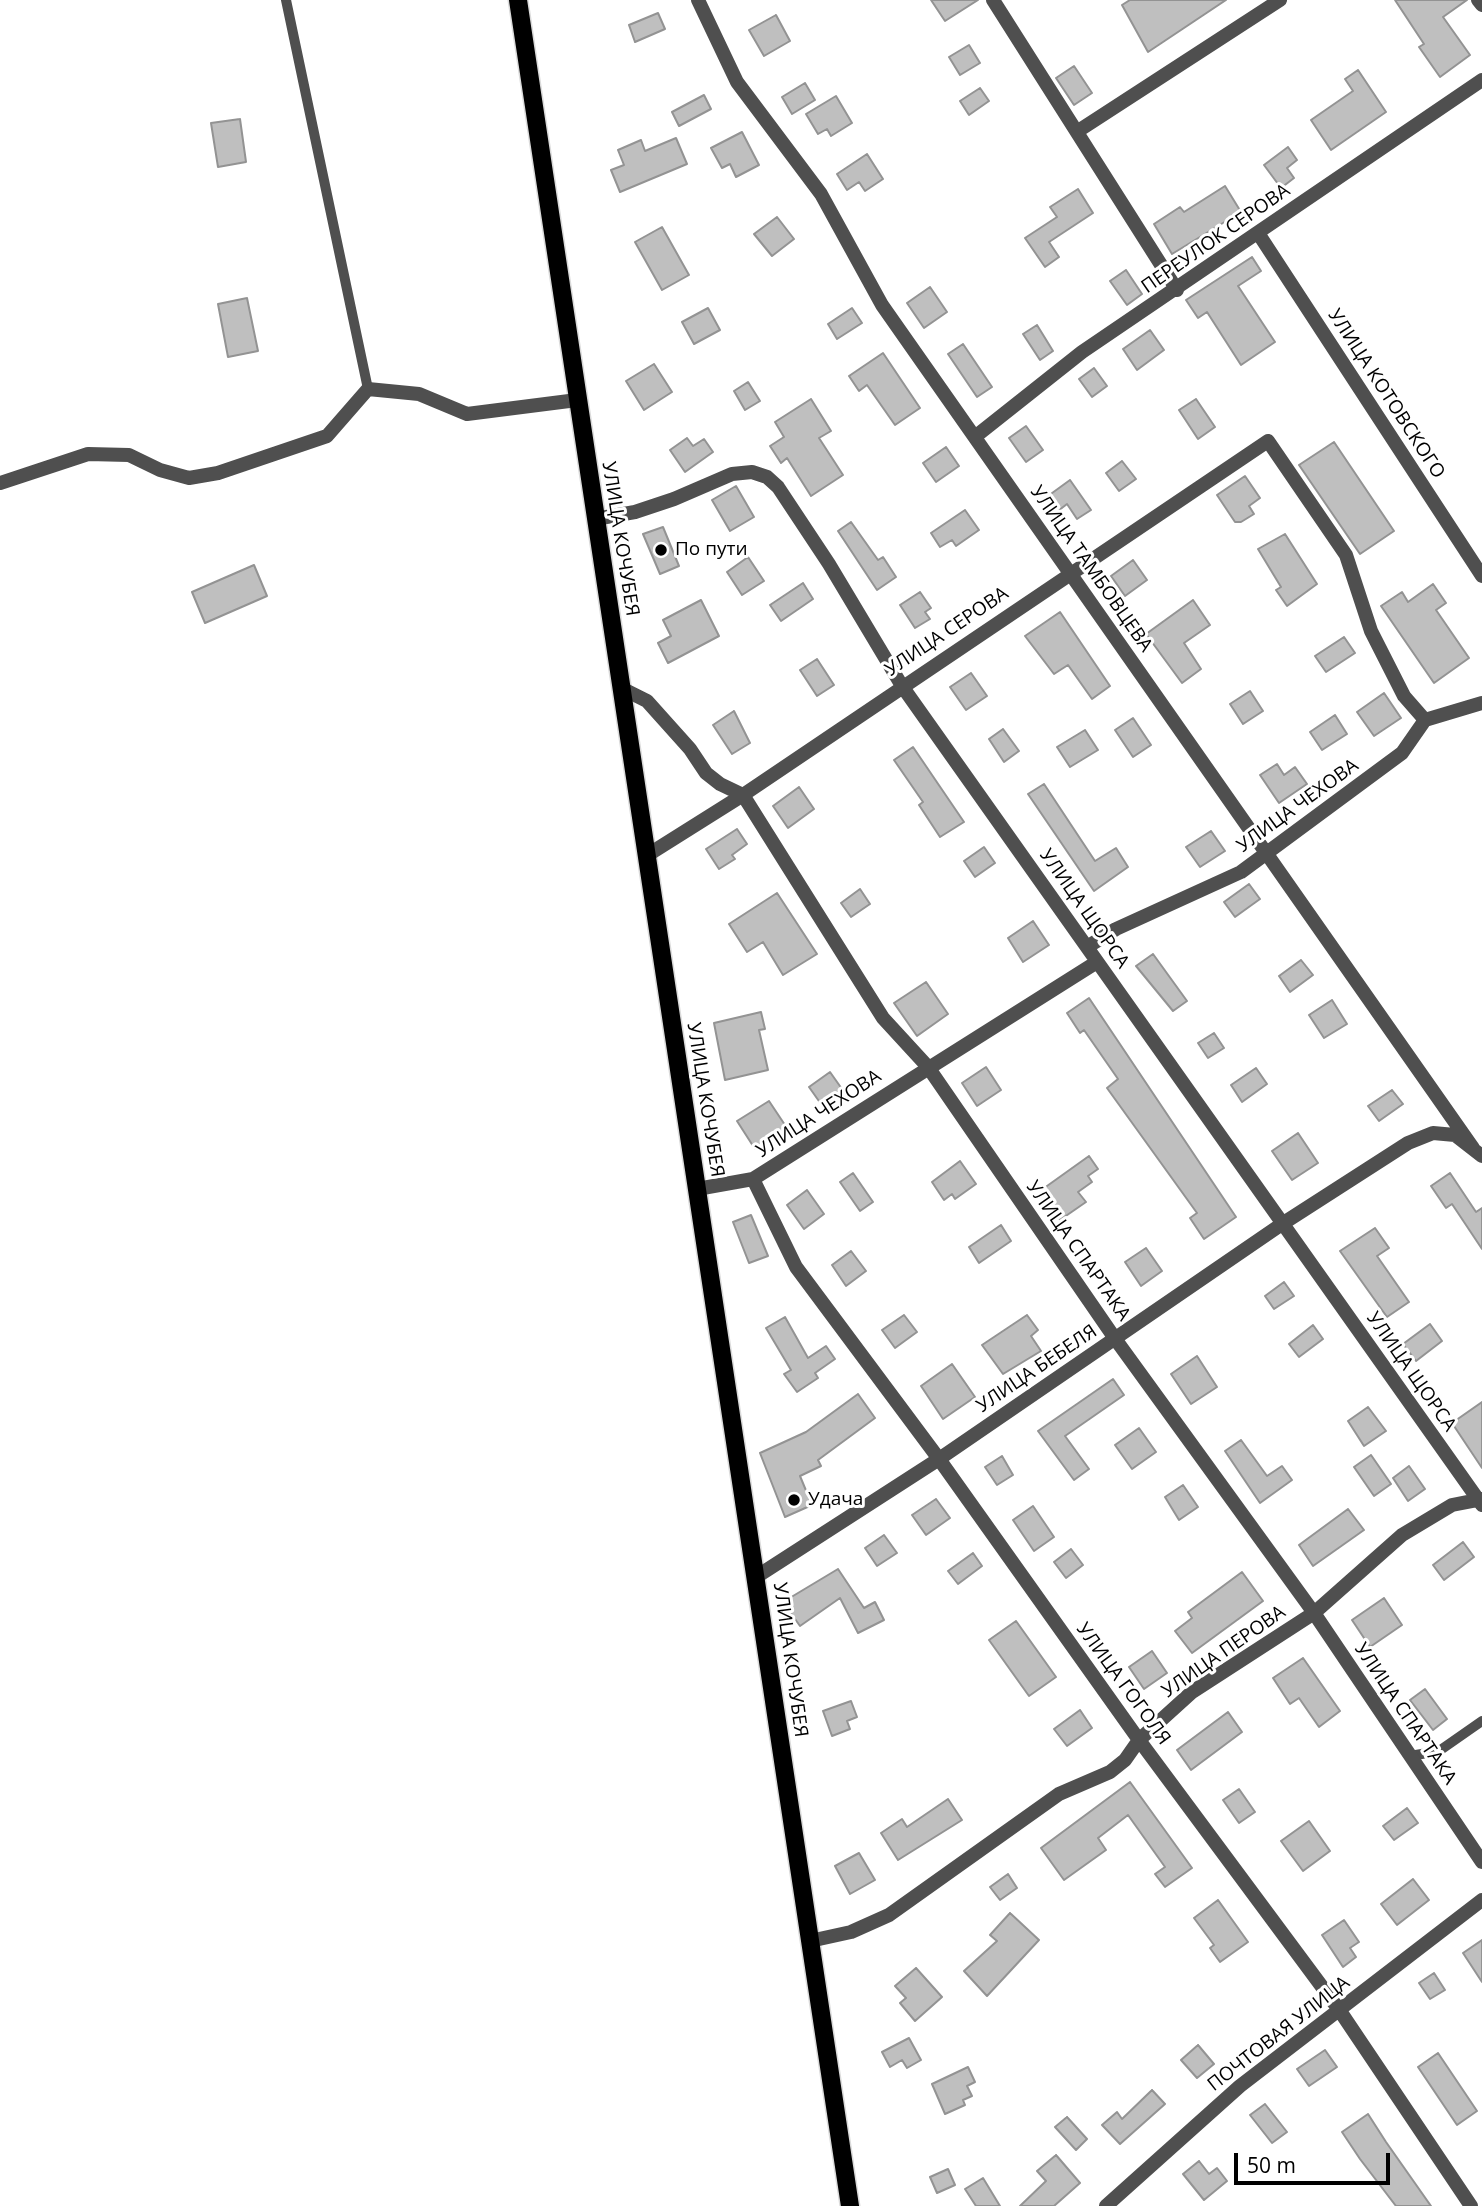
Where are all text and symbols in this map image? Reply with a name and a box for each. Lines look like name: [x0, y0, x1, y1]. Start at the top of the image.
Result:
street label: ПЕРЕУЛОК СЕРОВА: [1137, 179, 1295, 299]
street label: УЛИЦА КОТОВСКОГО: [1323, 305, 1449, 483]
street label: УЛИЦА КОЧУБЕЯ: [597, 460, 643, 618]
street label: УЛИЦА ТАМБОВЦЕВА: [1025, 482, 1157, 656]
place label: По пути: [675, 539, 748, 561]
marker: По пути: [653, 542, 669, 558]
street label: УЛИЦА СЕРОВА: [881, 582, 1013, 682]
street label: УЛИЦА ЧЕХОВА: [1233, 754, 1363, 858]
street label: УЛИЦА ЩОРСА: [1034, 845, 1134, 973]
street label: УЛИЦА КОЧУБЕЯ: [682, 1021, 728, 1179]
street label: УЛИЦА ЧЕХОВА: [752, 1065, 886, 1163]
street label: УЛИЦА СПАРТАКА: [1021, 1177, 1135, 1325]
street label: УЛИЦА ЩОРСА: [1361, 1308, 1461, 1436]
street label: УЛИЦА БЕБЕЛЯ: [972, 1320, 1102, 1418]
place label: Удача: [808, 1489, 863, 1511]
marker: Удача: [786, 1492, 802, 1508]
street label: УЛИЦА КОЧУБЕЯ: [768, 1581, 812, 1739]
street label: УЛИЦА ПЕРОВА: [1158, 1601, 1290, 1703]
street label: УЛИЦА ГОГОЛЯ: [1071, 1619, 1175, 1749]
street label: УЛИЦА СПАРТАКА: [1349, 1639, 1461, 1789]
street label: ПОЧТОВАЯ УЛИЦА: [1203, 1972, 1355, 2096]
scale bar: [1237, 2140, 1393, 2184]
text: 50 m: [1247, 2151, 1296, 2179]

